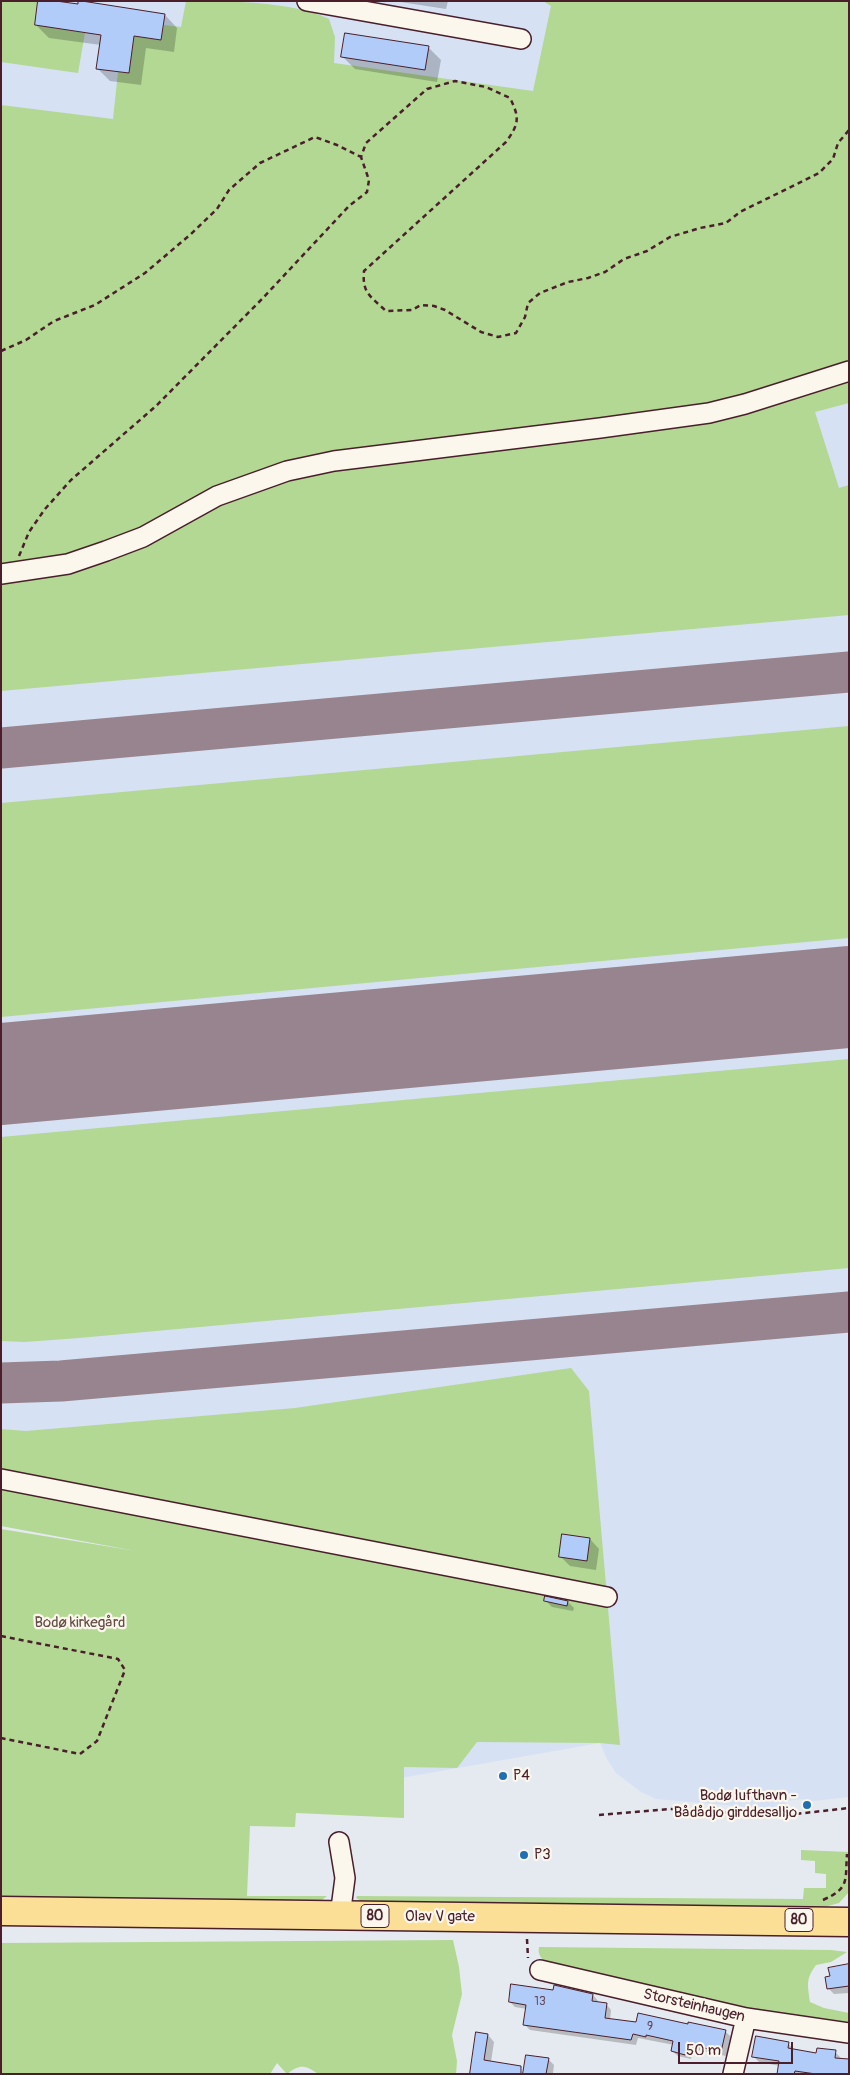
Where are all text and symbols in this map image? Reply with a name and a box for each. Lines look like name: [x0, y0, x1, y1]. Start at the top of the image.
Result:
park label: Bodø kirkegård: [35, 1614, 125, 1632]
place label: P4: [513, 1767, 530, 1785]
marker: P4: [497, 1770, 509, 1782]
place label: Bodø lufthavn - Bådådjo girddesalljo: [674, 1787, 797, 1822]
marker: Bodø lufthavn - Bådådjo girddesalljo: [801, 1799, 813, 1811]
place label: P3: [534, 1846, 551, 1864]
marker: P3: [518, 1849, 530, 1861]
road number: 80: [361, 1904, 389, 1928]
street label: Olav V gate: [405, 1908, 475, 1926]
road number: 80: [785, 1908, 813, 1932]
street label: Storsteinhaugen: [641, 1986, 747, 2026]
house number: 13: [534, 1995, 546, 2009]
house number: 9: [647, 2020, 653, 2034]
scale bar: [680, 2032, 795, 2064]
text: 50 m: [686, 2041, 721, 2060]

